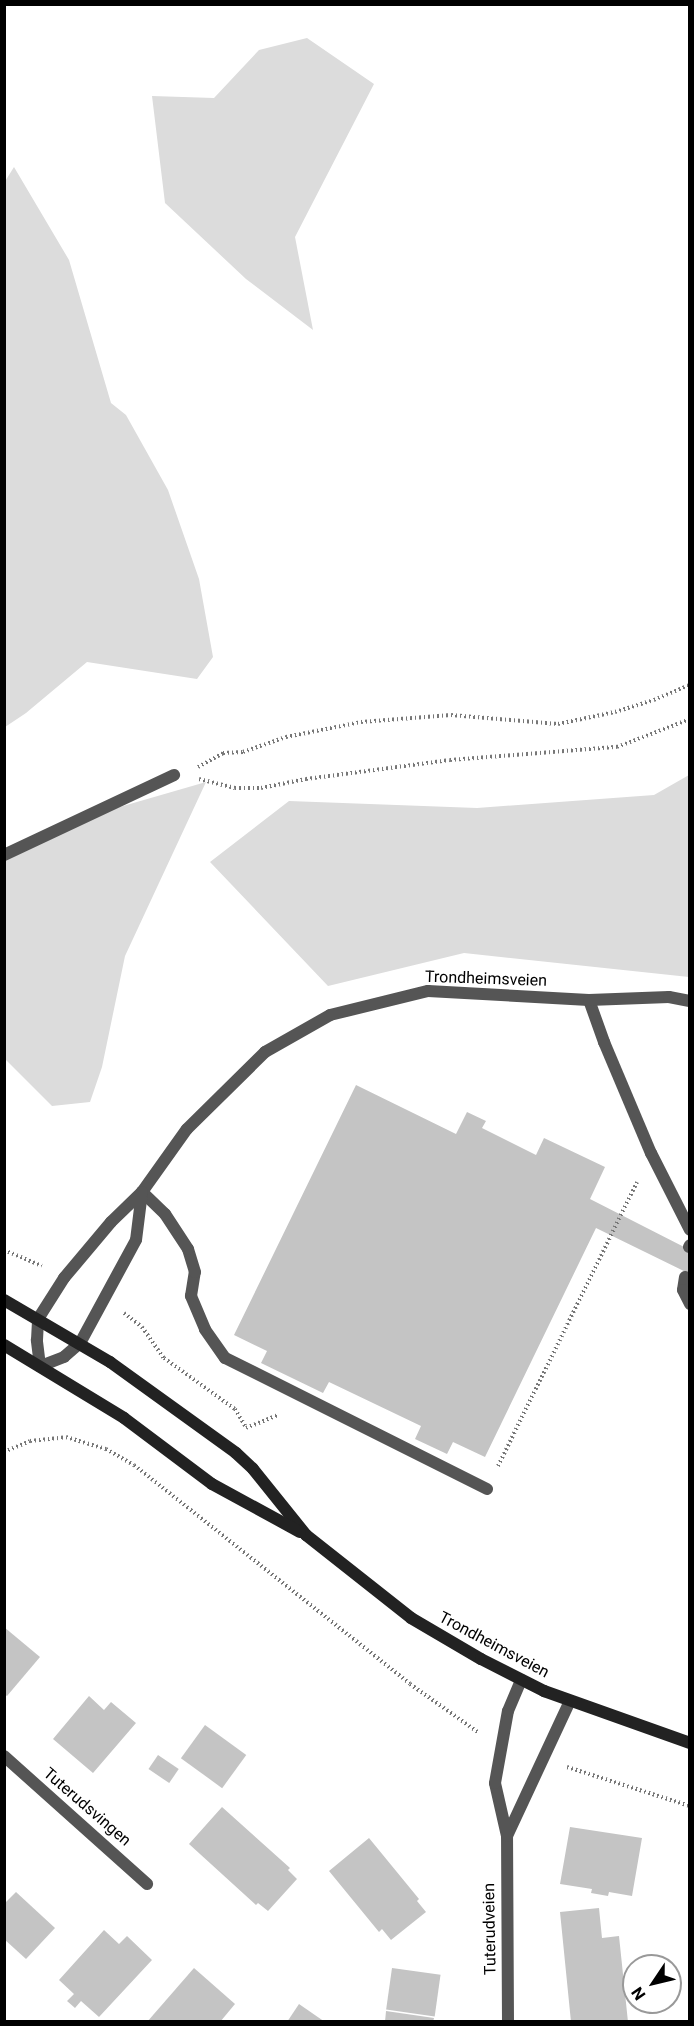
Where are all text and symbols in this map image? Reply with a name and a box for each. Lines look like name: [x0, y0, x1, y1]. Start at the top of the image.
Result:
street label: Trondheimsveien: [425, 967, 547, 991]
street label: Trondheimsveien: [436, 1608, 552, 1682]
street label: Tuterudsvingen: [39, 1764, 135, 1850]
street label: Tuterudveien: [480, 1883, 500, 1975]
north arrow: [622, 1954, 682, 2014]
text: N: [627, 1983, 650, 2004]

